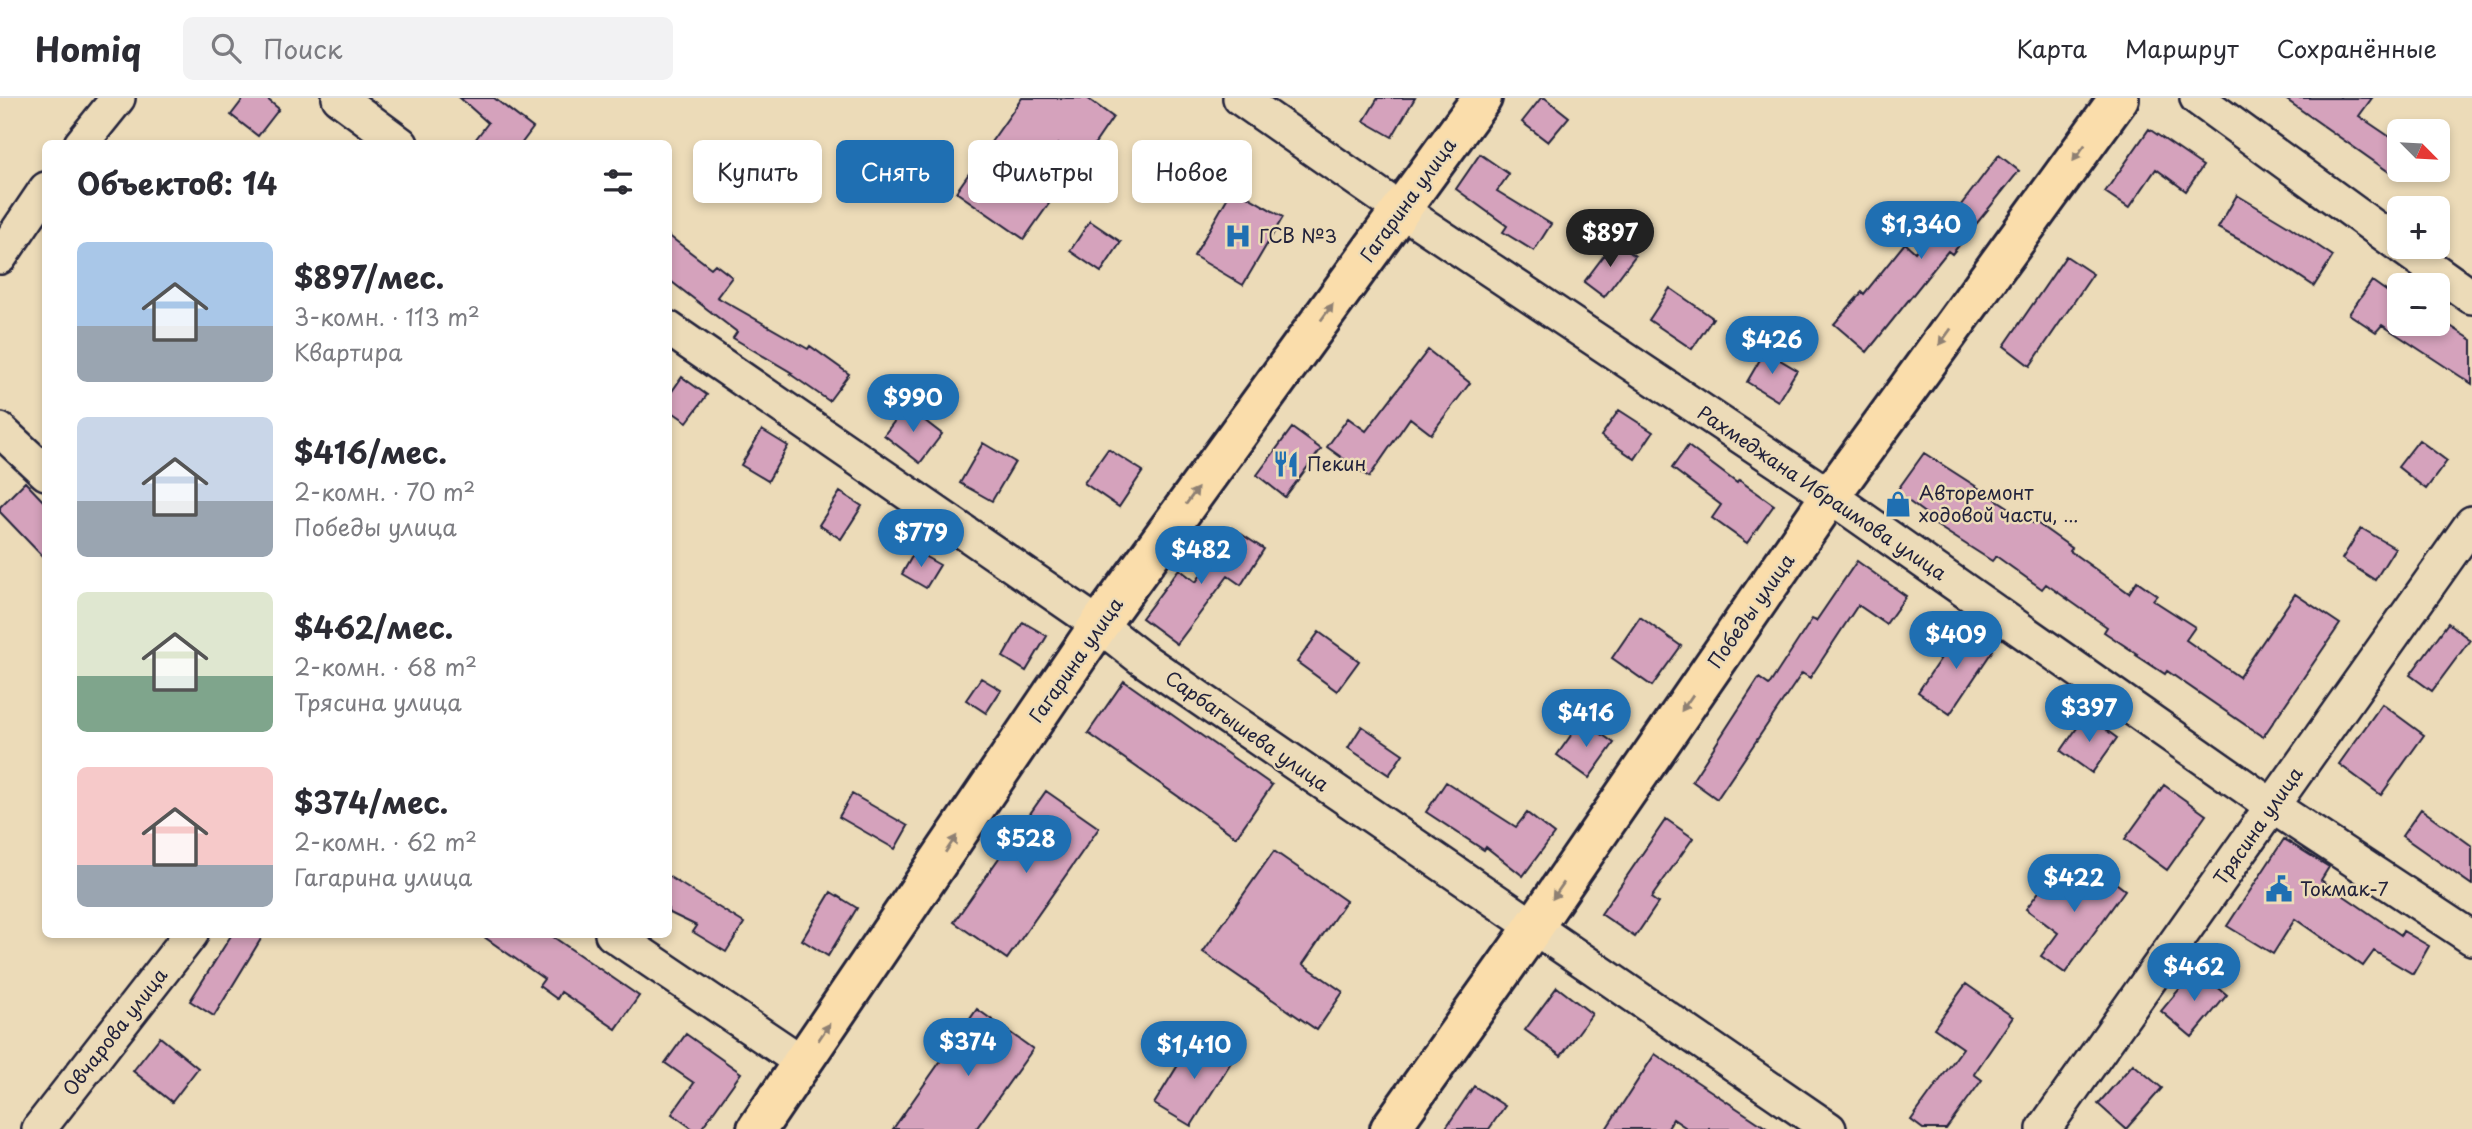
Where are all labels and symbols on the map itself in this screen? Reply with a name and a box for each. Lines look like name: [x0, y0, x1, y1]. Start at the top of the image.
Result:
north arrow: [2387, 119, 2450, 182]
street label: Гагарина улица: [1353, 132, 1462, 267]
one-way arrow: [2072, 144, 2086, 162]
pin: $1,340: [1864, 202, 1978, 261]
pin: $897: [1569, 209, 1651, 269]
hospital icon: ГСВ №3: [1223, 221, 1253, 251]
place label: ГСВ №3: [1259, 221, 1337, 249]
one-way arrow: [1319, 303, 1333, 321]
pin: $426: [1731, 316, 1813, 376]
one-way arrow: [1938, 328, 1952, 346]
pin: $990: [872, 374, 954, 434]
street label: Рахмеджана Ибраимова улица: [1692, 398, 1953, 586]
restaurant icon: Пекин: [1271, 449, 1301, 479]
place label: Пекин: [1307, 449, 1366, 477]
place label: Авторемонт ходовой части, ...: [1919, 478, 2079, 528]
one-way arrow: [1185, 487, 1199, 505]
shop icon: Авторемонт ходовой части, ...: [1883, 489, 1913, 519]
pin: $779: [880, 510, 962, 569]
pin: $482: [1160, 526, 1242, 586]
street label: Победы улица: [1700, 547, 1800, 674]
street label: Гагарина улица: [1022, 591, 1129, 728]
pin: $409: [1915, 612, 1997, 671]
street label: Сарбагышева улица: [1160, 663, 1335, 797]
pin: $397: [2048, 684, 2130, 744]
pin: $416: [1545, 690, 1627, 749]
one-way arrow: [1681, 694, 1694, 713]
street label: Трясина улица: [2206, 761, 2308, 890]
pin: $528: [985, 816, 1067, 875]
one-way arrow: [944, 835, 958, 853]
pin: $422: [2033, 854, 2115, 914]
public building icon: Токмак-7: [2264, 874, 2294, 904]
place label: Токмак-7: [2300, 874, 2389, 902]
one-way arrow: [1551, 882, 1565, 900]
pin: $462: [2153, 944, 2235, 1003]
street label: Овчарова улица: [55, 962, 173, 1101]
pin: $374: [927, 1018, 1009, 1078]
pin: $1,410: [1137, 1021, 1251, 1081]
one-way arrow: [817, 1022, 830, 1042]

